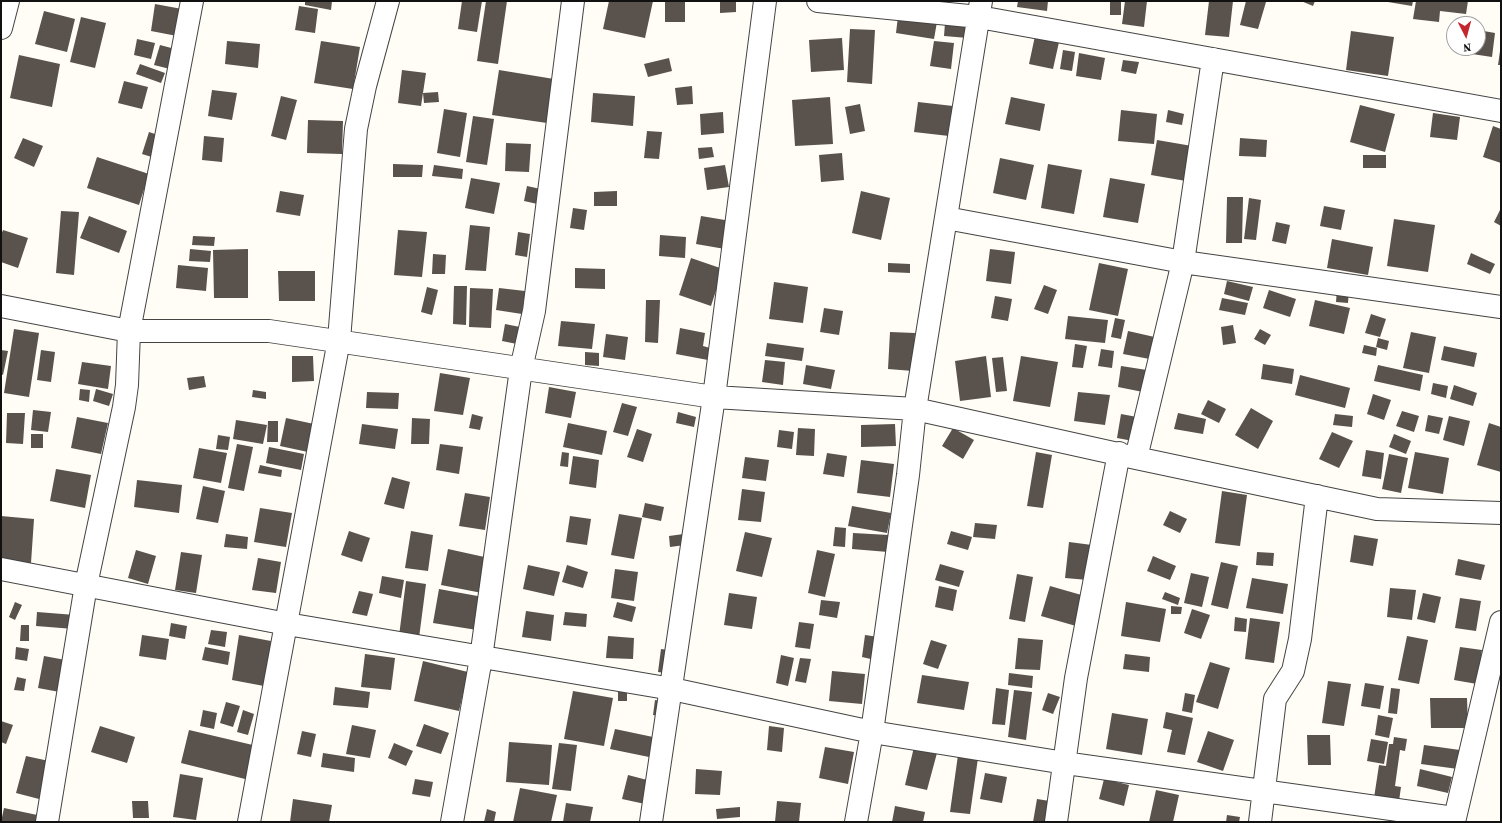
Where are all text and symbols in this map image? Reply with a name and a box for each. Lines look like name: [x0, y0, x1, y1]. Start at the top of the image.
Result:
north arrow: [1446, 16, 1486, 56]
text: N: [1462, 40, 1472, 55]

